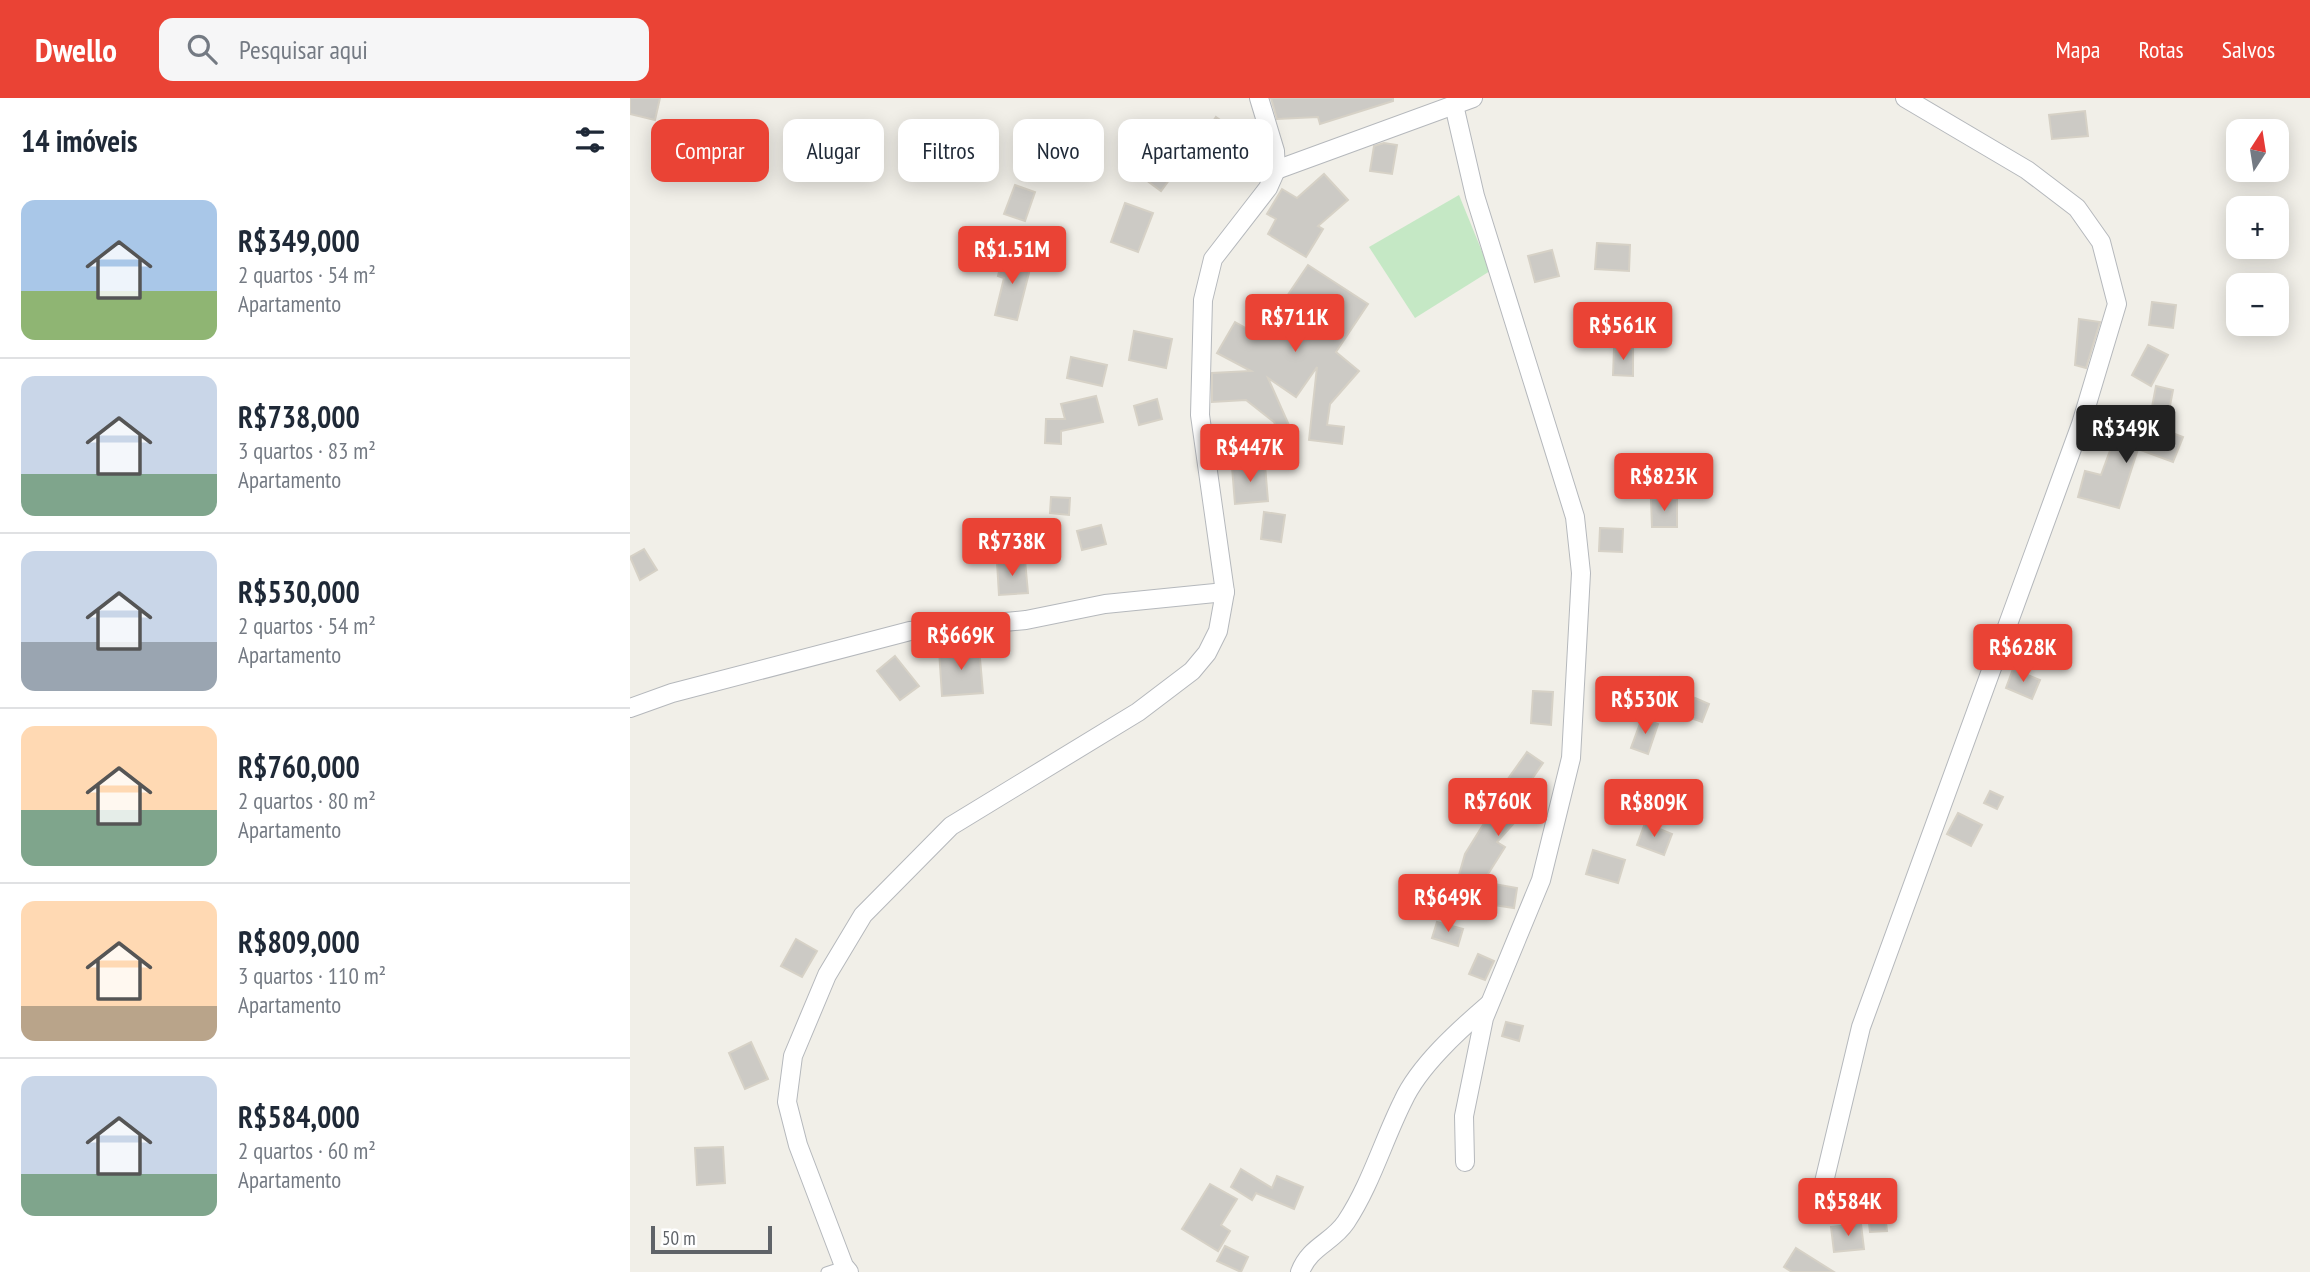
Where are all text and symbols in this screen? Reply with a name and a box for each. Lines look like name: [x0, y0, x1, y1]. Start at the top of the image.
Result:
search box: [159, 18, 649, 81]
text: Dwello: [35, 28, 117, 71]
icon: search: [183, 30, 221, 68]
text: Pesquisar aqui: [239, 33, 368, 66]
text: Mapa: [2056, 34, 2100, 65]
text: Rotas: [2138, 34, 2184, 65]
text: Salvos: [2222, 34, 2275, 65]
chip: Comprar: [651, 119, 769, 182]
chip: Alugar: [783, 119, 884, 182]
chip: Filtros: [898, 119, 999, 182]
chip: Novo: [1013, 119, 1104, 182]
chip: Apartamento: [1118, 119, 1273, 182]
north arrow: [2226, 119, 2289, 182]
map controls: [2226, 119, 2289, 336]
text: 14 imóveis: [21, 121, 137, 160]
icon: filters: [571, 121, 609, 159]
button: +: [2226, 196, 2289, 259]
text: R$349,000: [238, 221, 360, 260]
pin: R$1.51M: [947, 226, 1077, 286]
icon: home: [77, 228, 161, 312]
text: R$1.51M: [974, 234, 1050, 263]
text: 2 quartos · 54 m²: [238, 260, 376, 289]
button: −: [2226, 273, 2289, 336]
text: Apartamento: [238, 289, 341, 318]
pin: R$711K: [1238, 294, 1352, 354]
text: R$711K: [1261, 302, 1329, 331]
pin: R$561K: [1566, 302, 1680, 362]
text: R$561K: [1589, 310, 1657, 339]
text: R$738,000: [238, 397, 360, 436]
icon: home: [77, 404, 161, 488]
pin: R$349K: [2069, 406, 2183, 465]
text: R$349K: [2092, 413, 2160, 442]
pin: R$447K: [1193, 424, 1307, 484]
text: R$447K: [1216, 432, 1284, 461]
text: 3 quartos · 83 m²: [238, 436, 376, 465]
pin: R$823K: [1607, 454, 1721, 513]
text: R$823K: [1630, 461, 1698, 490]
text: Apartamento: [238, 465, 341, 494]
pin: R$738K: [955, 518, 1069, 578]
text: R$738K: [978, 526, 1046, 555]
text: R$530,000: [238, 572, 360, 611]
icon: home: [77, 579, 161, 663]
text: 2 quartos · 54 m²: [238, 611, 376, 640]
pin: R$669K: [904, 612, 1018, 672]
text: R$669K: [927, 620, 995, 649]
pin: R$628K: [1966, 624, 2080, 684]
text: R$628K: [1989, 632, 2057, 661]
text: Apartamento: [238, 640, 341, 669]
pin: R$530K: [1588, 676, 1702, 736]
text: R$530K: [1611, 684, 1679, 713]
text: R$760,000: [238, 747, 360, 786]
icon: home: [77, 754, 161, 838]
pin: R$760K: [1441, 778, 1555, 838]
pin: R$809K: [1597, 780, 1711, 839]
text: 2 quartos · 80 m²: [238, 786, 376, 815]
text: R$760K: [1464, 786, 1532, 815]
text: R$809K: [1620, 787, 1688, 816]
text: Apartamento: [238, 815, 341, 844]
pin: R$649K: [1391, 874, 1505, 934]
text: R$649K: [1414, 882, 1482, 911]
text: R$809,000: [238, 922, 360, 961]
icon: home: [77, 929, 161, 1013]
text: 3 quartos · 110 m²: [238, 961, 386, 990]
text: Apartamento: [238, 990, 341, 1019]
text: R$584,000: [238, 1097, 360, 1136]
icon: home: [77, 1104, 161, 1188]
text: 2 quartos · 60 m²: [238, 1136, 376, 1165]
text: Apartamento: [238, 1165, 341, 1194]
pin: R$584K: [1791, 1178, 1905, 1238]
text: R$584K: [1814, 1186, 1882, 1215]
scale bar: [651, 1223, 772, 1255]
text: 50 m: [662, 1226, 696, 1250]

